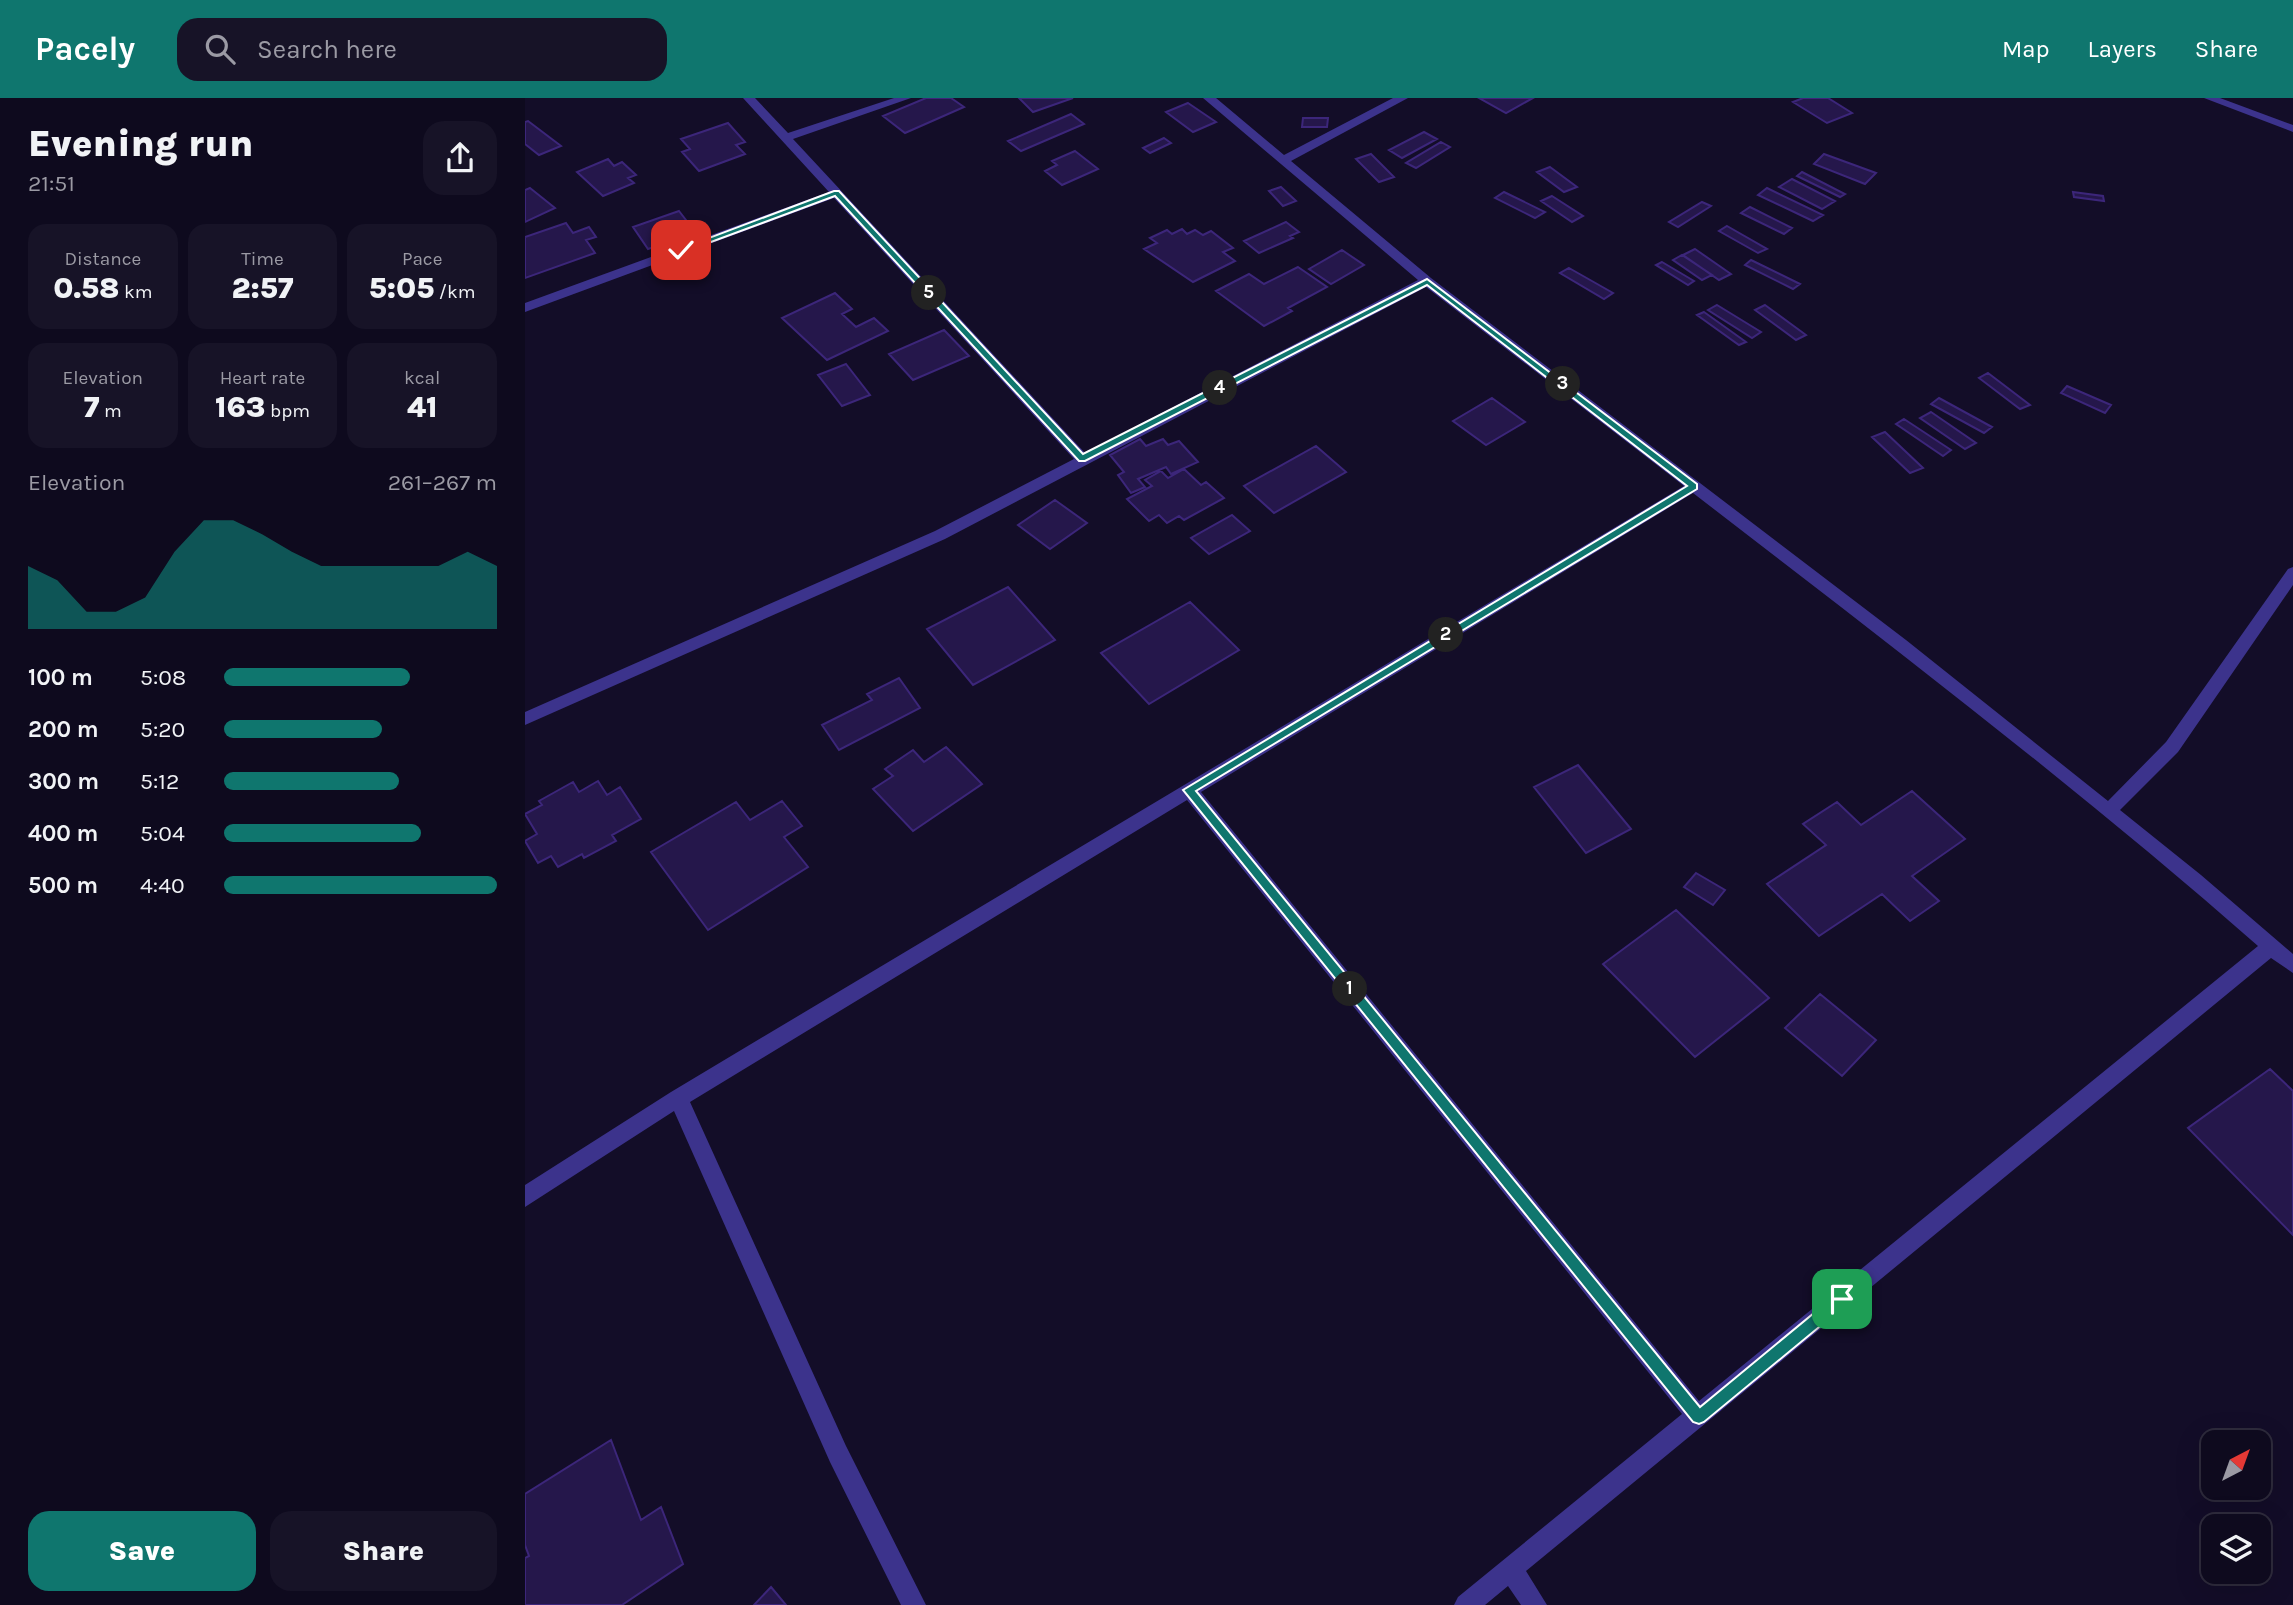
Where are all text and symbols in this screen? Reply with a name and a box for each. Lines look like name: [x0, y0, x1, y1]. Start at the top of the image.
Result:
search box: [177, 18, 667, 81]
text: Pacely: [35, 30, 135, 68]
icon: search: [201, 30, 239, 68]
text: Search here: [257, 34, 397, 65]
text: Map: [2002, 35, 2050, 63]
text: Layers: [2088, 35, 2157, 63]
text: Share: [2195, 35, 2258, 63]
text: Evening run: [28, 121, 253, 166]
button: share: [423, 121, 497, 195]
text: 21:51: [28, 170, 75, 197]
pin: [651, 220, 711, 280]
icon: check: [662, 231, 700, 269]
text: Distance: [64, 248, 141, 270]
text: Time: [241, 248, 284, 270]
text: Pace: [402, 248, 442, 270]
text: 0.58: [53, 270, 119, 306]
text: 2:57: [231, 270, 294, 306]
text: 5:05: [369, 270, 434, 306]
pin: 5: [911, 276, 947, 310]
text: km: [119, 281, 152, 303]
text: /km: [434, 281, 476, 303]
text: 5: [923, 281, 934, 303]
pin: 3: [1545, 366, 1581, 402]
text: Elevation: [63, 367, 143, 389]
text: Heart rate: [220, 367, 305, 389]
text: kcal: [404, 367, 440, 389]
pin: 4: [1203, 370, 1237, 406]
text: 3: [1557, 372, 1568, 394]
text: 4: [1214, 376, 1225, 398]
text: 7: [84, 389, 100, 425]
text: 163: [215, 389, 265, 425]
text: 41: [407, 389, 437, 425]
text: m: [100, 400, 122, 422]
text: bpm: [265, 400, 310, 422]
text: Elevation: [28, 469, 125, 496]
text: 261–267 m: [388, 469, 497, 496]
pin: 2: [1429, 618, 1464, 652]
text: 2: [1440, 623, 1451, 645]
text: 100 m: [28, 664, 93, 691]
text: 5:08: [140, 664, 186, 691]
text: 200 m: [28, 716, 99, 743]
text: 5:20: [140, 716, 185, 743]
text: 300 m: [28, 768, 99, 795]
text: 5:12: [140, 768, 179, 795]
text: 400 m: [28, 820, 98, 847]
text: 5:04: [140, 820, 185, 847]
text: 500 m: [28, 872, 98, 899]
text: 4:40: [140, 872, 185, 899]
pin: 1: [1333, 972, 1367, 1006]
text: 1: [1346, 977, 1353, 999]
pin: [1812, 1269, 1872, 1329]
icon: arrive: [1823, 1280, 1861, 1318]
north arrow: [2201, 1430, 2271, 1500]
map controls: [2201, 1430, 2271, 1584]
button: Save: [28, 1511, 256, 1591]
button: Share: [270, 1511, 497, 1591]
button: layers: [2201, 1514, 2271, 1584]

